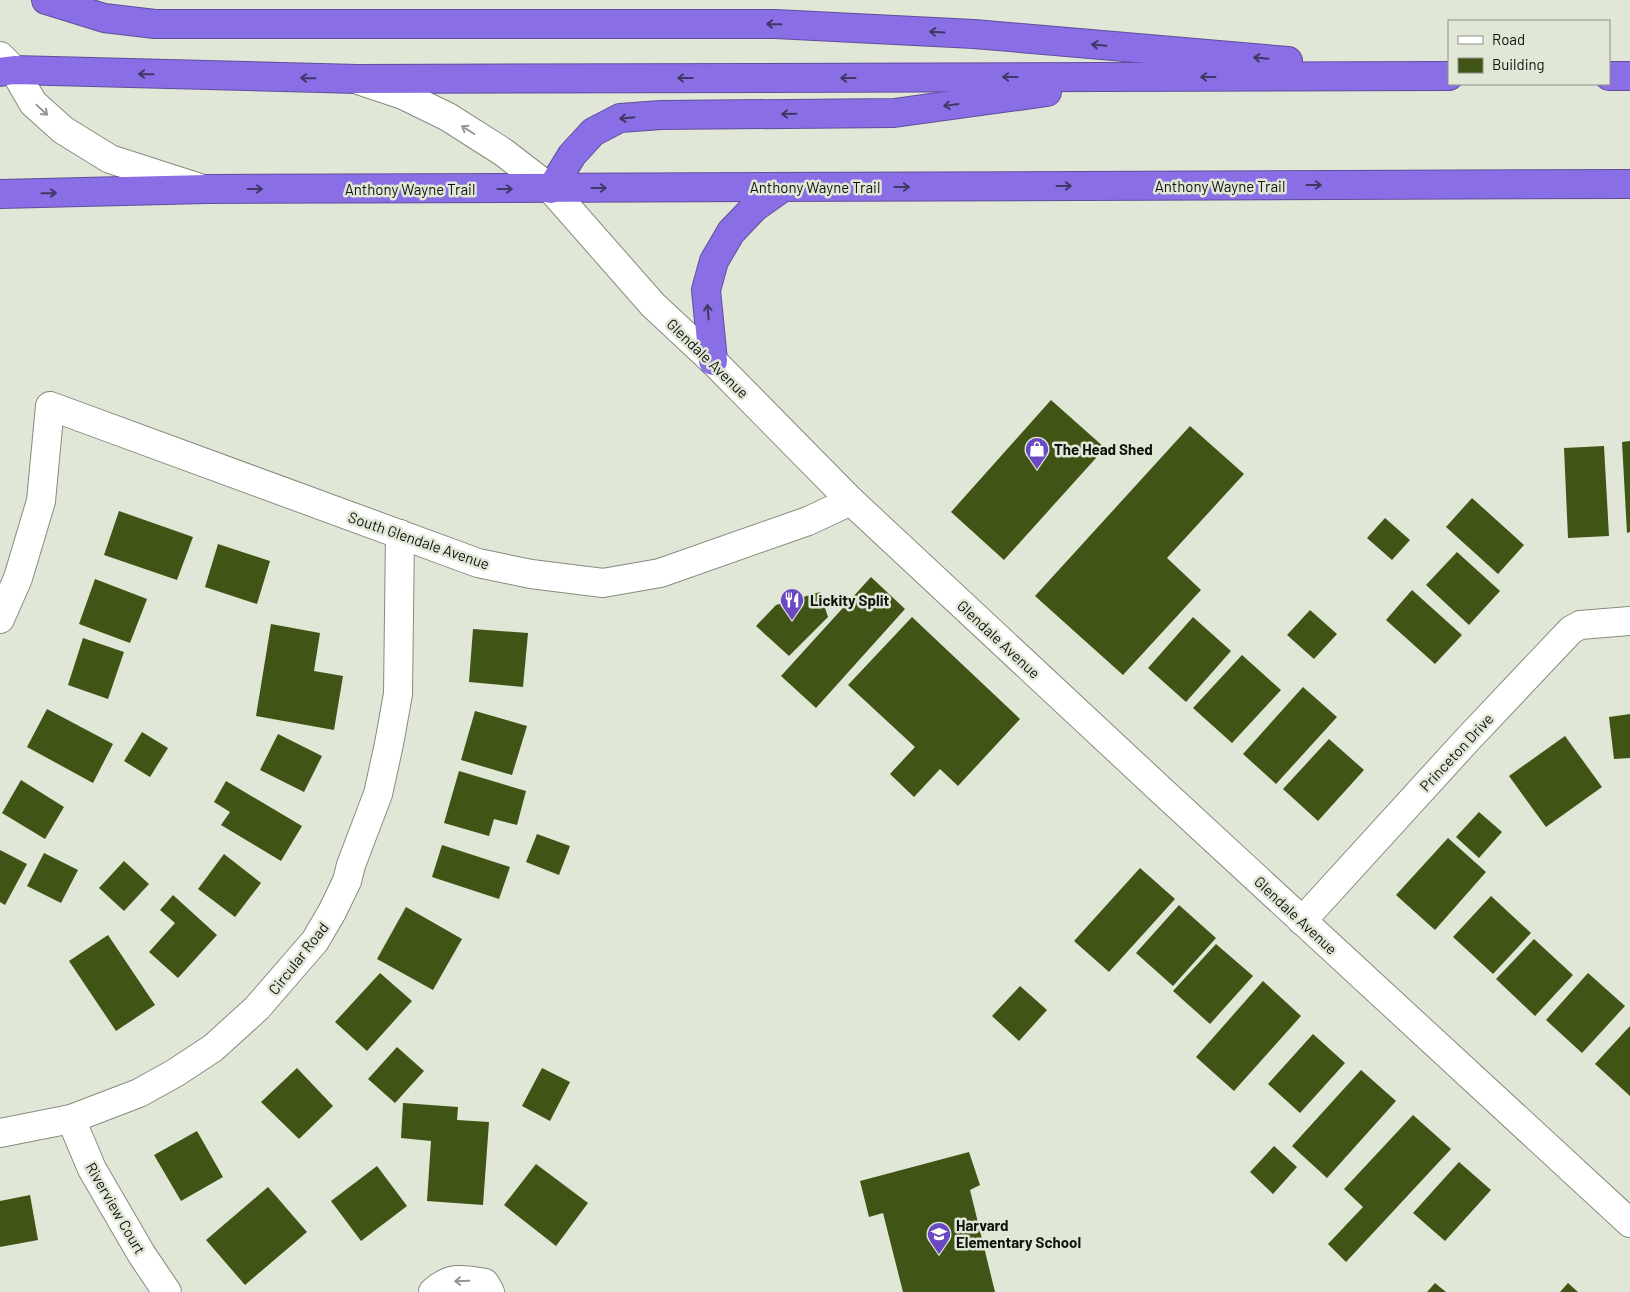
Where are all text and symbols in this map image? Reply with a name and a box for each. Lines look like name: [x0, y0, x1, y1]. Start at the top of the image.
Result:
one-way arrow: [767, 19, 783, 29]
legend: [1448, 20, 1610, 85]
one-way arrow: [929, 28, 945, 37]
text: Road: [1492, 30, 1525, 48]
one-way arrow: [1091, 40, 1107, 49]
one-way arrow: [1253, 54, 1269, 63]
text: Building: [1492, 55, 1545, 73]
one-way arrow: [138, 69, 154, 79]
one-way arrow: [1002, 72, 1018, 82]
one-way arrow: [1200, 72, 1216, 82]
one-way arrow: [301, 73, 317, 83]
one-way arrow: [677, 73, 694, 83]
one-way arrow: [840, 73, 856, 83]
one-way arrow: [943, 100, 959, 110]
one-way arrow: [35, 105, 48, 116]
one-way arrow: [781, 109, 798, 119]
one-way arrow: [619, 113, 635, 123]
one-way arrow: [462, 124, 476, 134]
street label: Anthony Wayne Trail: [1155, 177, 1285, 195]
street label: Anthony Wayne Trail: [750, 178, 880, 196]
street label: Anthony Wayne Trail: [345, 180, 475, 198]
one-way arrow: [1306, 180, 1322, 190]
one-way arrow: [1056, 181, 1072, 191]
one-way arrow: [894, 182, 910, 192]
one-way arrow: [591, 183, 607, 193]
one-way arrow: [247, 184, 263, 194]
one-way arrow: [497, 184, 513, 194]
one-way arrow: [40, 188, 56, 198]
one-way arrow: [703, 305, 712, 321]
street label: Glendale Avenue: [663, 315, 753, 401]
shop icon: The Head Shed: [1024, 436, 1050, 470]
place label: The Head Shed: [1054, 440, 1153, 458]
street label: South Glendale Avenue: [346, 507, 492, 573]
restaurant icon: Lickity Split: [779, 587, 805, 621]
place label: Lickity Split: [810, 591, 889, 609]
street label: Glendale Avenue: [954, 596, 1044, 682]
street label: Princeton Drive: [1415, 709, 1497, 795]
street label: Glendale Avenue: [1251, 872, 1341, 958]
street label: Circular Road: [264, 918, 332, 998]
street label: Riverview Court: [83, 1159, 149, 1257]
place label: Harvard Elementary School: [956, 1216, 1081, 1251]
school or university icon: Harvard Elementary School: [926, 1221, 952, 1255]
one-way arrow: [455, 1276, 471, 1285]

